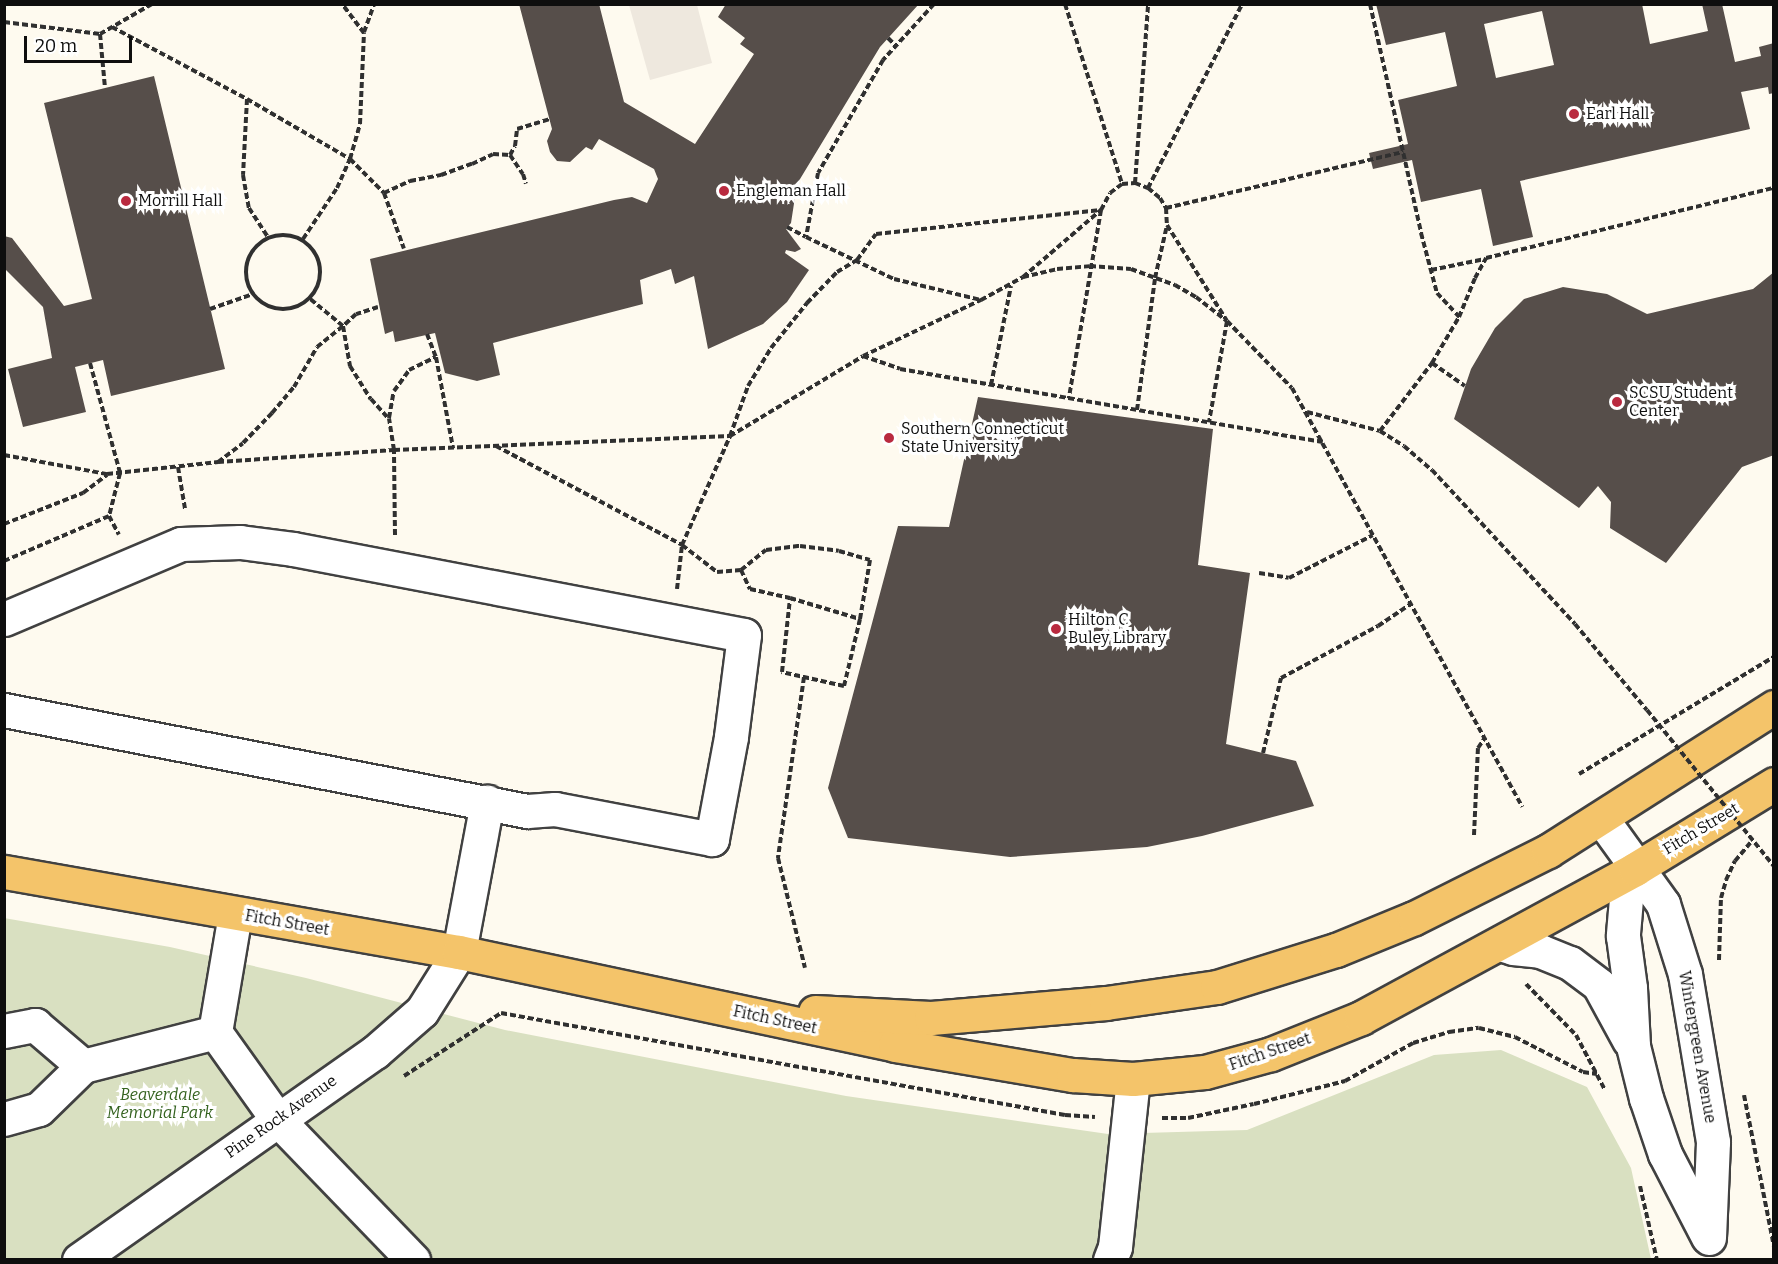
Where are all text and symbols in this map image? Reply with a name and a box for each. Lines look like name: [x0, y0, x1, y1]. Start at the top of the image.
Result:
scale bar: [27, 24, 135, 62]
text: 20 m: [35, 35, 77, 57]
place label: Earl Hall: [1586, 104, 1649, 124]
marker: Earl Hall: [1567, 107, 1581, 121]
place label: Engleman Hall: [736, 181, 846, 201]
marker: Engleman Hall: [717, 184, 731, 198]
place label: Morrill Hall: [138, 191, 223, 211]
marker: Morrill Hall: [119, 194, 133, 208]
place label: SCSU Student Center: [1629, 383, 1733, 421]
marker: SCSU Student Center: [1610, 395, 1624, 409]
place label: Southern Connecticut State University: [901, 419, 1064, 457]
marker: Southern Connecticut State University: [882, 431, 896, 445]
place label: Hilton C Buley Library: [1068, 610, 1166, 648]
marker: Hilton C Buley Library: [1049, 622, 1063, 636]
street label: Fitch Street: [1659, 799, 1743, 859]
street label: Fitch Street: [243, 906, 331, 940]
street label: Wintergreen Avenue: [1674, 969, 1720, 1125]
street label: Fitch Street: [731, 1002, 819, 1038]
street label: Fitch Street: [1227, 1029, 1313, 1075]
street label: Pine Rock Avenue: [221, 1071, 341, 1163]
park label: Beaverdale Memorial Park: [107, 1085, 213, 1123]

